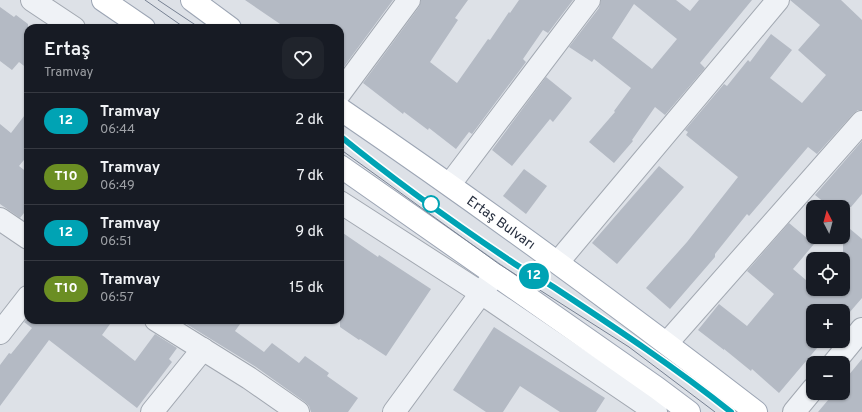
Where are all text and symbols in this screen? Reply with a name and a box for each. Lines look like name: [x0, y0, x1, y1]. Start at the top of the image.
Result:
button: heart: [282, 37, 324, 79]
text: Ertaş: [44, 38, 90, 62]
text: Tramvay: [44, 65, 93, 81]
text: Tramvay: [100, 103, 160, 122]
text: 2 dk: [295, 111, 324, 130]
text: 12: [59, 112, 73, 129]
text: 06:44: [100, 122, 135, 138]
text: Tramvay: [100, 159, 160, 178]
text: 7 dk: [297, 167, 324, 186]
text: T10: [54, 168, 78, 185]
text: 06:49: [100, 178, 135, 194]
street label: Ertaş Bulvarı: [463, 193, 538, 254]
unlabelled marker: [422, 195, 440, 213]
north arrow: [806, 200, 850, 244]
map controls: [806, 200, 850, 400]
text: Tramvay: [100, 215, 160, 234]
text: 9 dk: [295, 223, 324, 242]
text: 12: [59, 224, 73, 241]
text: 06:51: [100, 234, 132, 250]
button: locate: [806, 252, 850, 296]
line badge: 12: [516, 263, 552, 289]
text: 12: [527, 267, 541, 284]
text: Tramvay: [100, 271, 160, 290]
text: 15 dk: [289, 279, 324, 298]
text: T10: [54, 280, 78, 297]
text: 06:57: [100, 290, 134, 306]
button: +: [806, 304, 850, 348]
button: −: [806, 356, 850, 400]

